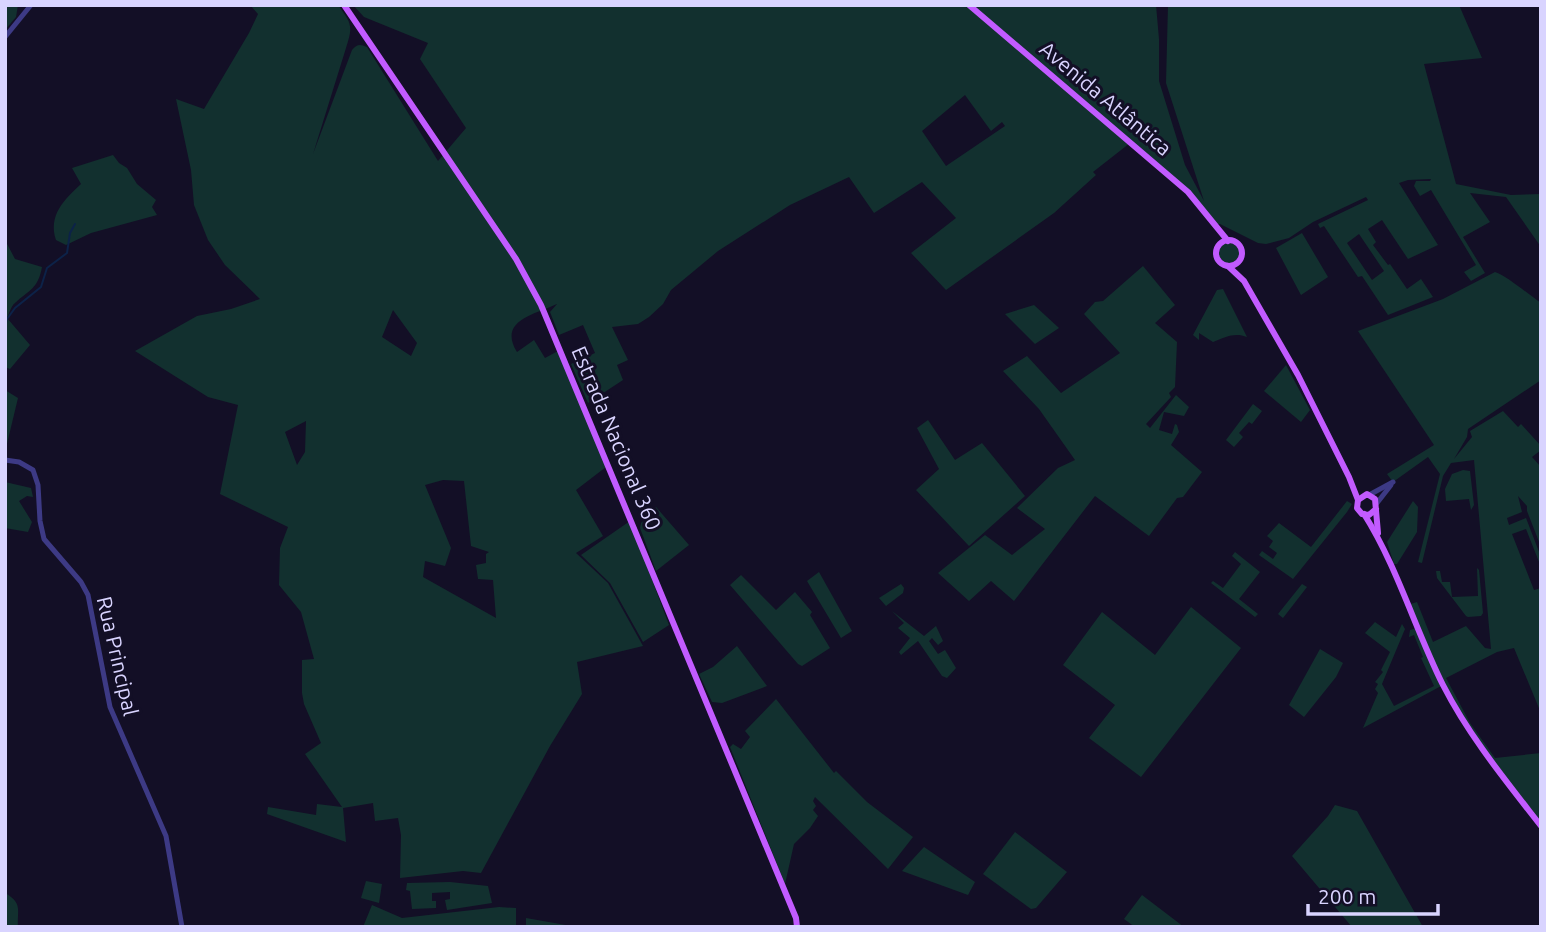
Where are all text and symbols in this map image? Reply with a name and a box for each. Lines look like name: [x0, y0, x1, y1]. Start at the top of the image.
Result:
street label: Avenida Atlântica: [1035, 36, 1177, 160]
street label: Estrada Nacional 360: [567, 342, 667, 534]
street label: Rua Principal: [93, 594, 143, 718]
scale bar: [1308, 872, 1438, 916]
text: 200 m: [1318, 884, 1376, 908]

